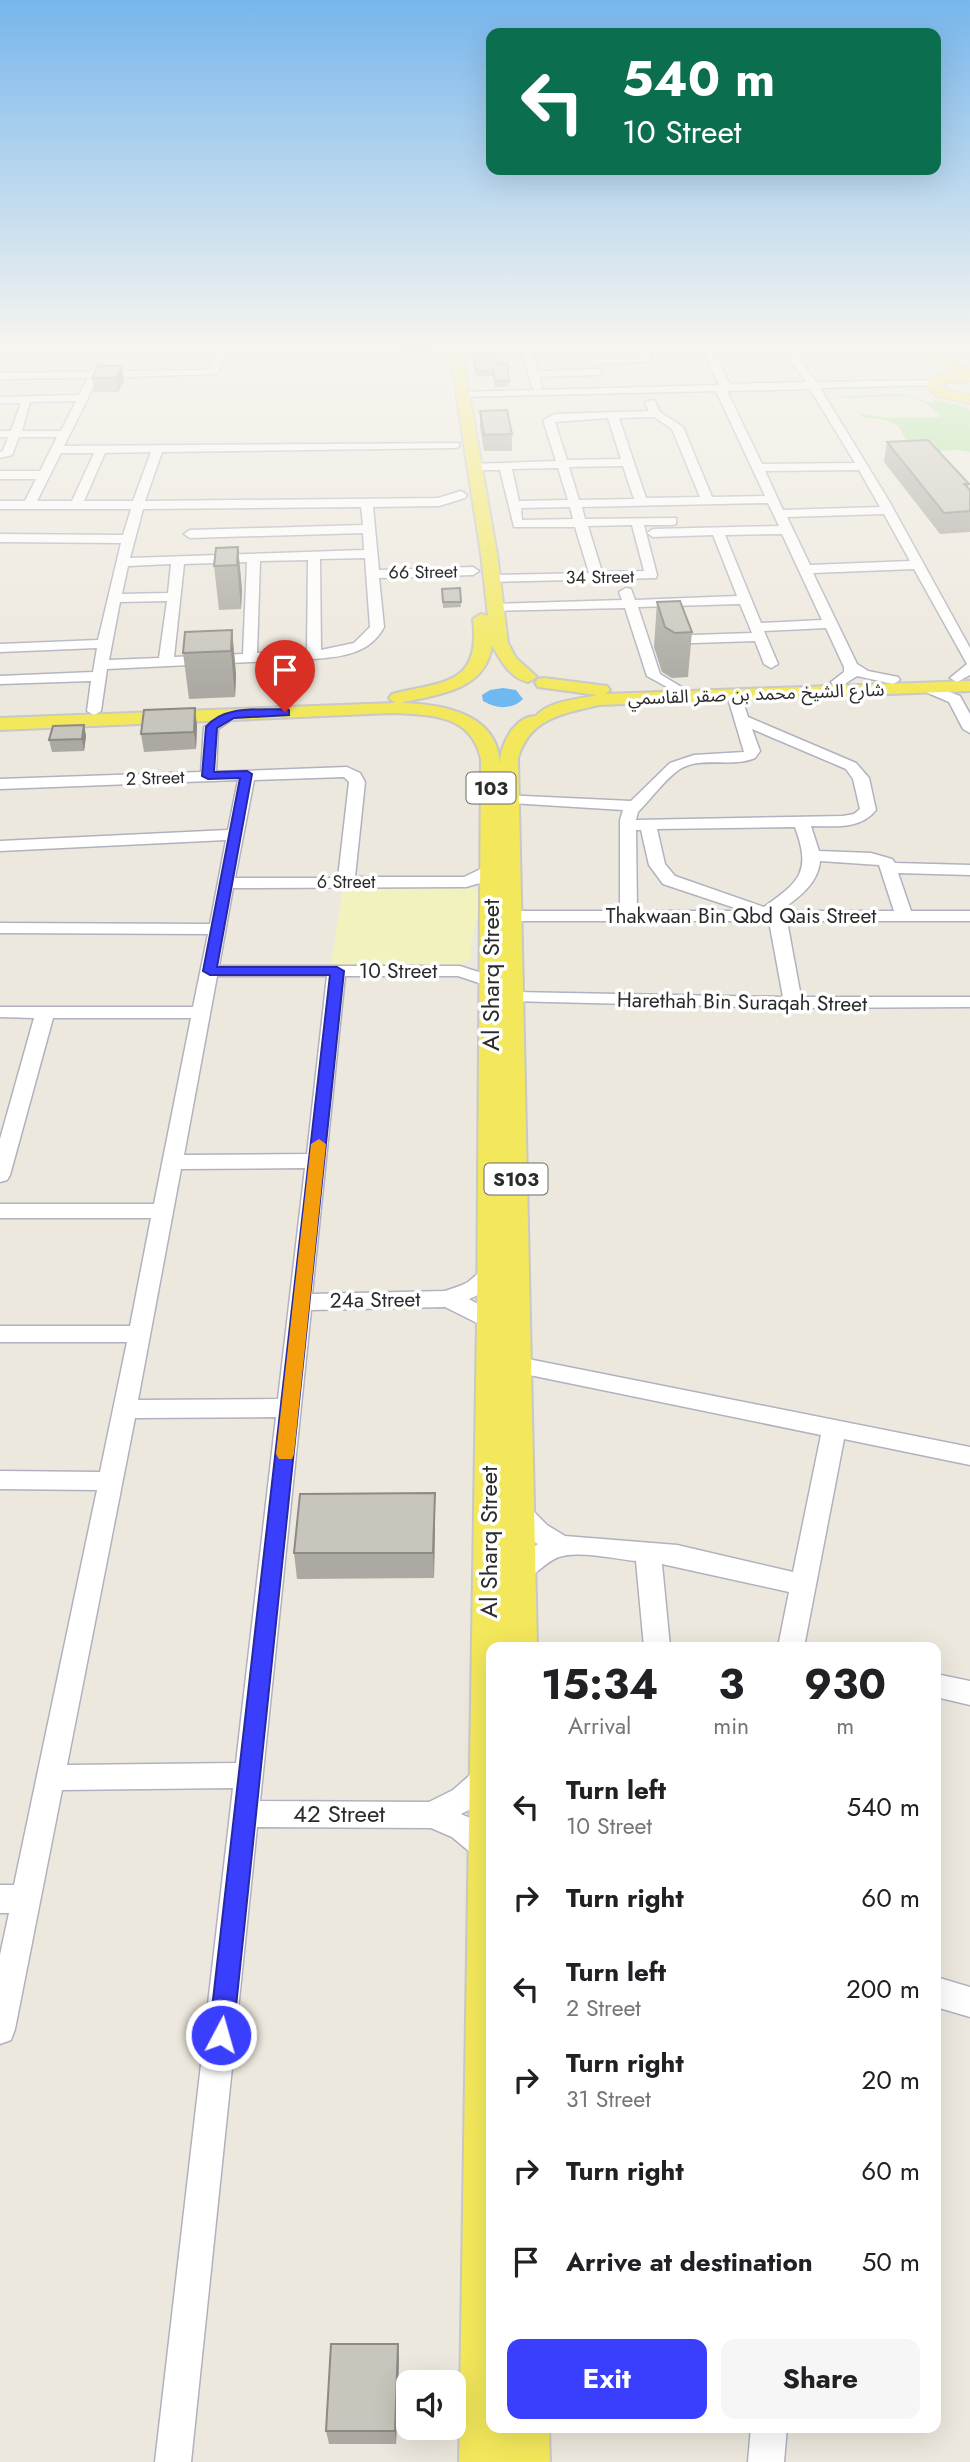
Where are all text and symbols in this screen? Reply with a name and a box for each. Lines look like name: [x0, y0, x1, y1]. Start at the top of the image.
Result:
text: 540 m: [622, 44, 775, 114]
icon: left: [507, 56, 598, 147]
text: 10 Street: [622, 109, 742, 155]
street label: 66 Street: [388, 558, 458, 586]
street label: 34 Street: [565, 563, 635, 591]
pin: [255, 640, 315, 712]
icon: arrive: [266, 651, 304, 689]
street label: شارع الشيخ محمد بن صقر القاسمي: [627, 677, 885, 712]
street label: 2 Street: [125, 764, 185, 792]
road number: 103: [466, 772, 516, 804]
street label: 6 Street: [317, 869, 376, 895]
street label: Al Sharq Street: [473, 899, 508, 1051]
street label: Thakwaan Bin Qbd Qais Street: [606, 901, 876, 931]
street label: 10 Street: [359, 956, 437, 986]
street label: Harethah Bin Suraqah Street: [617, 985, 867, 1019]
road number: S103: [484, 1163, 548, 1194]
street label: 24a Street: [329, 1284, 421, 1316]
street label: Al Sharq Street: [471, 1466, 506, 1618]
text: 15:34: [541, 1654, 658, 1715]
text: 3: [718, 1654, 744, 1715]
text: 930: [804, 1654, 886, 1715]
text: Arrival: [568, 1709, 631, 1743]
text: min: [713, 1709, 749, 1743]
text: m: [836, 1709, 854, 1743]
text: Turn left: [566, 1771, 666, 1809]
icon: left: [507, 1788, 545, 1826]
text: 540 m: [846, 1788, 920, 1826]
street label: 42 Street: [293, 1796, 385, 1831]
text: 10 Street: [566, 1809, 652, 1843]
icon: right: [507, 1879, 545, 1917]
text: Turn right: [566, 1879, 684, 1917]
text: 60 m: [861, 1879, 920, 1917]
text: Turn left: [566, 1953, 666, 1991]
icon: left: [507, 1970, 545, 2008]
text: 200 m: [846, 1970, 920, 2008]
text: 2 Street: [566, 1991, 641, 2025]
position arrow: [184, 1998, 258, 2072]
text: Turn right: [566, 2044, 684, 2082]
icon: right: [507, 2061, 545, 2099]
text: 20 m: [862, 2061, 920, 2099]
text: 31 Street: [566, 2082, 651, 2116]
icon: right: [507, 2152, 545, 2190]
text: Turn right: [566, 2152, 684, 2190]
text: 60 m: [861, 2152, 920, 2190]
icon: arrive: [507, 2243, 545, 2281]
text: Arrive at destination: [566, 2243, 813, 2281]
text: 50 m: [862, 2243, 920, 2281]
button: Exit: [507, 2339, 707, 2419]
button: Share: [721, 2339, 920, 2419]
map controls: [396, 2370, 466, 2440]
button: sound: [396, 2370, 466, 2440]

